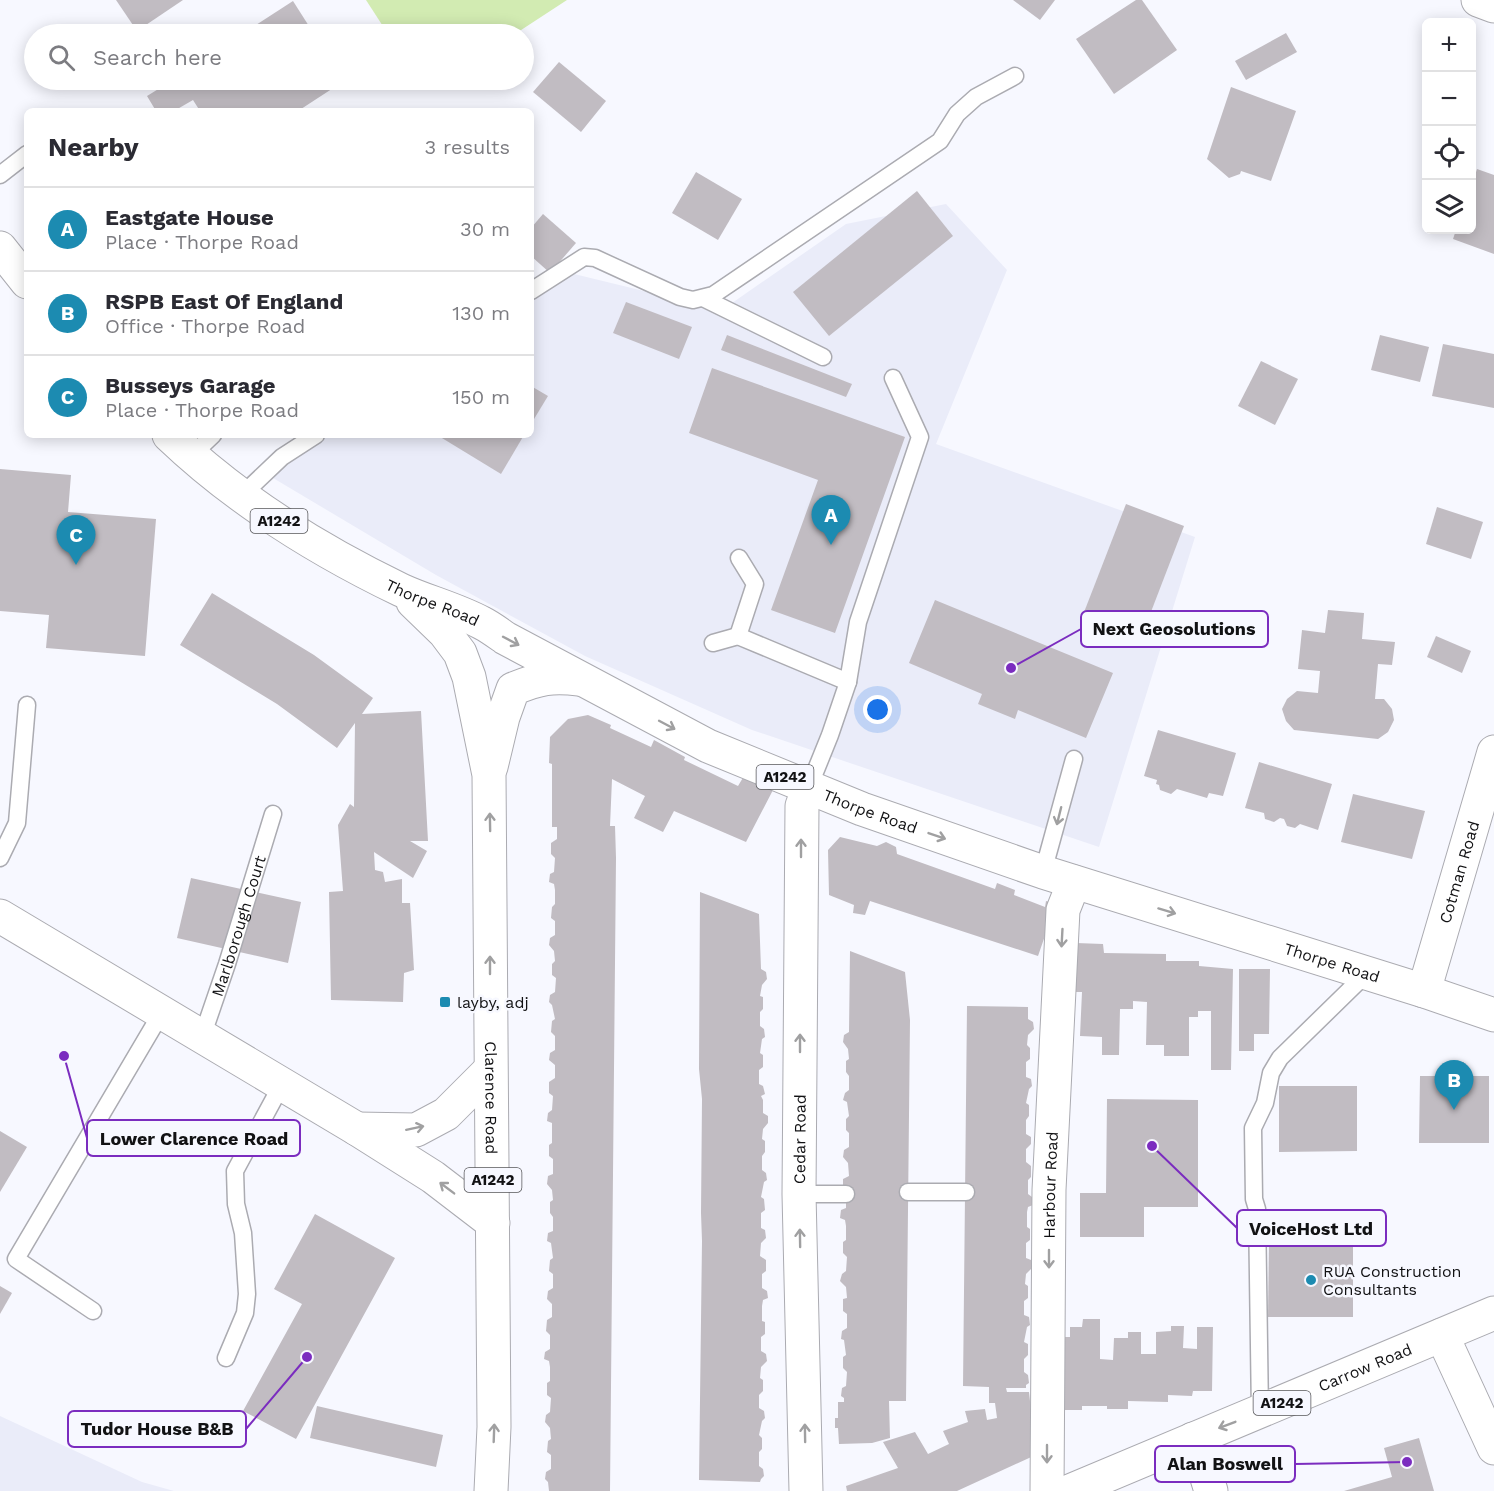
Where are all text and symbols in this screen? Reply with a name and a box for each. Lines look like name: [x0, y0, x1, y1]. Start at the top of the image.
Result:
map controls: [1422, 18, 1476, 234]
button: +: [1422, 18, 1476, 72]
search box: [24, 24, 534, 90]
icon: search: [45, 41, 78, 74]
text: Search here: [93, 45, 222, 70]
button: −: [1422, 72, 1476, 126]
button: locate: [1422, 126, 1476, 180]
text: Nearby: [48, 132, 139, 162]
text: 3 results: [425, 135, 510, 159]
button: layers: [1422, 180, 1476, 234]
text: Eastgate House: [105, 205, 274, 230]
text: A: [61, 217, 74, 241]
text: 30 m: [460, 217, 510, 241]
text: Place · Thorpe Road: [105, 230, 299, 254]
text: RSPB East Of England: [105, 289, 343, 314]
text: B: [61, 301, 74, 325]
text: 130 m: [452, 301, 510, 325]
text: Office · Thorpe Road: [105, 314, 305, 338]
text: Busseys Garage: [105, 373, 276, 398]
text: C: [61, 385, 74, 409]
text: 150 m: [452, 385, 510, 409]
text: Place · Thorpe Road: [105, 398, 299, 422]
pin: A: [812, 496, 850, 545]
road number: A1242: [250, 509, 308, 533]
pin: C: [56, 516, 96, 565]
street label: Thorpe Road: [383, 575, 483, 630]
callout: Next Geosolutions: [1081, 611, 1268, 647]
text: Next Geosolutions: [1092, 618, 1256, 639]
one-way arrow: [502, 635, 519, 647]
your location: [863, 695, 892, 724]
one-way arrow: [658, 720, 676, 731]
road number: A1242: [756, 765, 814, 789]
street label: Thorpe Road: [820, 785, 920, 837]
one-way arrow: [1053, 806, 1065, 825]
one-way arrow: [484, 812, 495, 832]
street label: Cotman Road: [1435, 818, 1483, 926]
one-way arrow: [927, 831, 946, 842]
one-way arrow: [796, 838, 807, 858]
street label: Marlborough Court: [207, 853, 269, 999]
one-way arrow: [1157, 906, 1176, 917]
one-way arrow: [1056, 928, 1067, 948]
street label: Thorpe Road: [1282, 938, 1382, 986]
one-way arrow: [484, 955, 496, 975]
place label: layby, adj: [457, 993, 529, 1012]
marker: layby, adj: [438, 995, 452, 1009]
one-way arrow: [794, 1033, 806, 1053]
street label: Clarence Road: [482, 1041, 501, 1154]
pin: B: [1434, 1060, 1474, 1110]
street label: Cedar Road: [790, 1094, 809, 1184]
callout: Lower Clarence Road: [87, 1120, 300, 1156]
one-way arrow: [405, 1121, 424, 1133]
text: Lower Clarence Road: [100, 1128, 288, 1149]
street label: Harbour Road: [1039, 1131, 1061, 1239]
road number: A1242: [464, 1168, 522, 1192]
one-way arrow: [439, 1181, 455, 1194]
callout: VoiceHost Ltd: [1237, 1210, 1386, 1246]
text: VoiceHost Ltd: [1249, 1218, 1373, 1239]
one-way arrow: [795, 1228, 806, 1248]
one-way arrow: [1043, 1248, 1055, 1268]
place label: RUA Construction Consultants: [1323, 1262, 1461, 1299]
marker: RUA Construction Consultants: [1304, 1273, 1318, 1287]
street label: Carrow Road: [1315, 1339, 1415, 1395]
road number: A1242: [1254, 1391, 1310, 1415]
callout: Tudor House B&B: [68, 1411, 246, 1447]
text: Tudor House B&B: [80, 1418, 234, 1439]
one-way arrow: [1219, 1420, 1237, 1431]
one-way arrow: [488, 1423, 499, 1443]
one-way arrow: [799, 1423, 810, 1443]
one-way arrow: [1041, 1443, 1053, 1463]
callout: Alan Boswell: [1155, 1446, 1295, 1482]
text: Alan Boswell: [1167, 1453, 1283, 1474]

